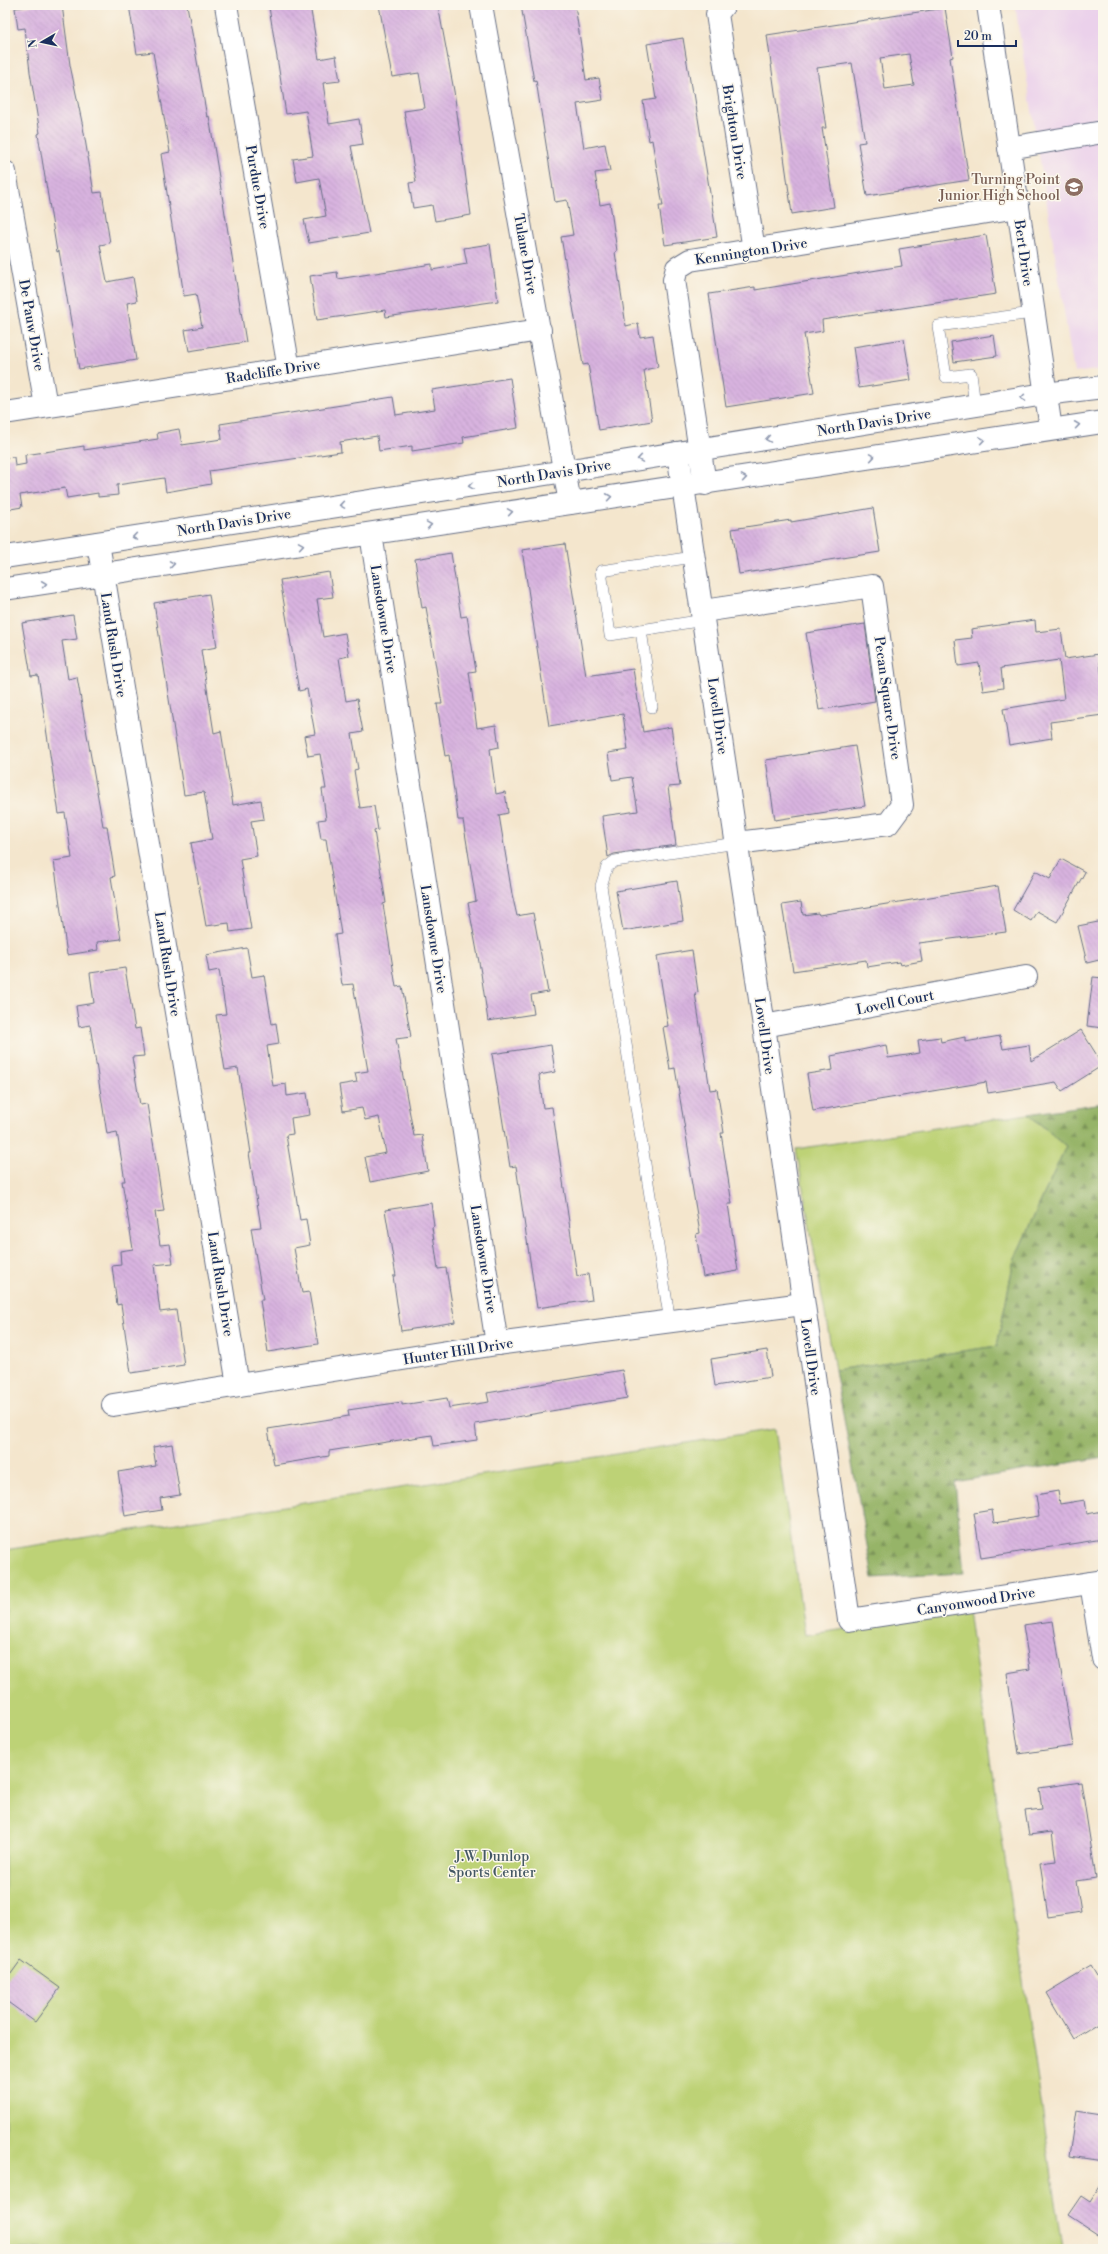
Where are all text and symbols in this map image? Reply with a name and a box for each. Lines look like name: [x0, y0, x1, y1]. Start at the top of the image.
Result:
north arrow: [22, 22, 62, 62]
scale bar: [958, 22, 1016, 48]
text: 20 m: [964, 29, 992, 44]
text: N: [25, 38, 41, 49]
street label: Brighton Drive: [717, 82, 750, 181]
street label: Purdue Drive: [241, 144, 273, 231]
place label: Turning Point Junior High School: [938, 171, 1060, 205]
school or university icon: Turning Point Junior High School: [1063, 176, 1085, 198]
street label: Tulane Drive: [509, 212, 541, 296]
street label: Bert Drive: [1009, 218, 1037, 287]
street label: Kennington Drive: [694, 234, 809, 270]
street label: De Pauw Drive: [14, 278, 48, 372]
street label: Radcliffe Drive: [225, 356, 322, 388]
one-way arrow: [1020, 393, 1026, 402]
street label: North Davis Drive: [816, 405, 932, 441]
one-way arrow: [1074, 421, 1080, 430]
one-way arrow: [765, 434, 771, 443]
one-way arrow: [978, 436, 985, 445]
one-way arrow: [869, 453, 875, 462]
one-way arrow: [637, 454, 643, 463]
street label: North Davis Drive: [496, 456, 612, 492]
one-way arrow: [741, 474, 747, 483]
one-way arrow: [468, 481, 474, 490]
one-way arrow: [606, 493, 612, 502]
one-way arrow: [339, 501, 345, 509]
street label: North Davis Drive: [176, 505, 292, 541]
one-way arrow: [507, 508, 513, 517]
one-way arrow: [426, 521, 432, 530]
one-way arrow: [132, 532, 138, 541]
one-way arrow: [298, 541, 304, 550]
one-way arrow: [169, 561, 175, 569]
street label: Lansdowne Drive: [366, 563, 401, 675]
one-way arrow: [41, 580, 47, 589]
street label: Land Rush Drive: [96, 591, 130, 699]
street label: Pecan Square Drive: [869, 635, 905, 761]
street label: Lovell Drive: [703, 677, 731, 756]
street label: Lansdowne Drive: [416, 883, 451, 995]
street label: Land Rush Drive: [150, 910, 184, 1018]
street label: Lovell Court: [855, 987, 936, 1019]
street label: Lovell Drive: [750, 997, 778, 1076]
street label: Lansdowne Drive: [466, 1203, 501, 1315]
street label: Land Rush Drive: [203, 1230, 237, 1338]
street label: Lovell Drive: [796, 1318, 824, 1397]
street label: Hunter Hill Drive: [402, 1334, 514, 1370]
street label: Canyonwood Drive: [916, 1584, 1037, 1620]
park label: J.W. Dunlop Sports Center: [448, 1848, 536, 1882]

